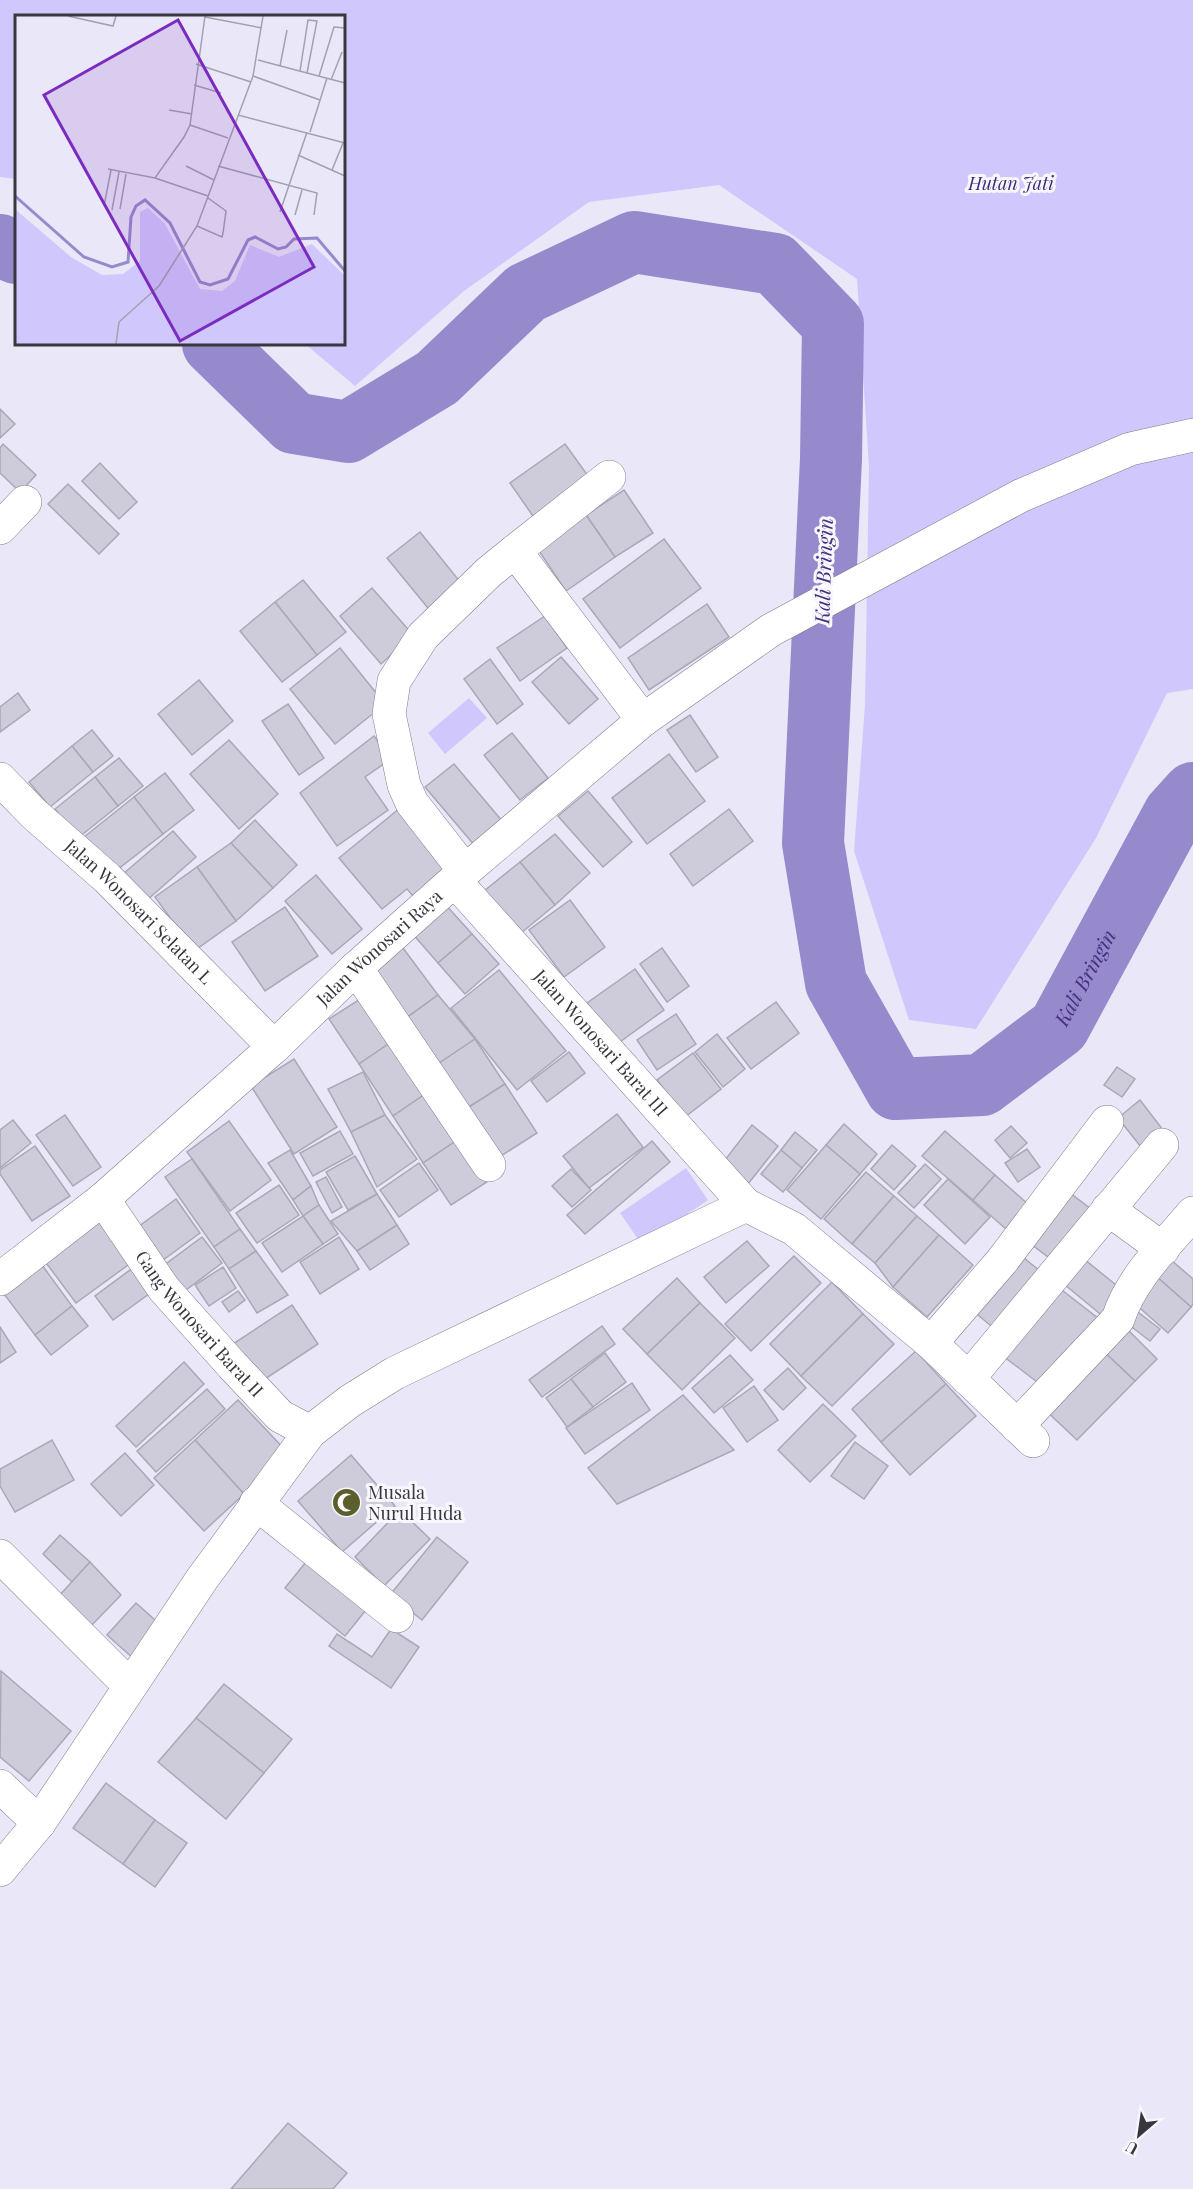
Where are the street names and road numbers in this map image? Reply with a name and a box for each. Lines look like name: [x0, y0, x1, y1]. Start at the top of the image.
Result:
street label: Jalan Wonosari Selatan L: [59, 833, 218, 989]
street label: Jalan Wonosari Raya: [310, 884, 447, 1011]
street label: Jalan Wonosari Barat III: [528, 963, 674, 1121]
street label: Gang Wonosari Barat II: [130, 1246, 269, 1402]

